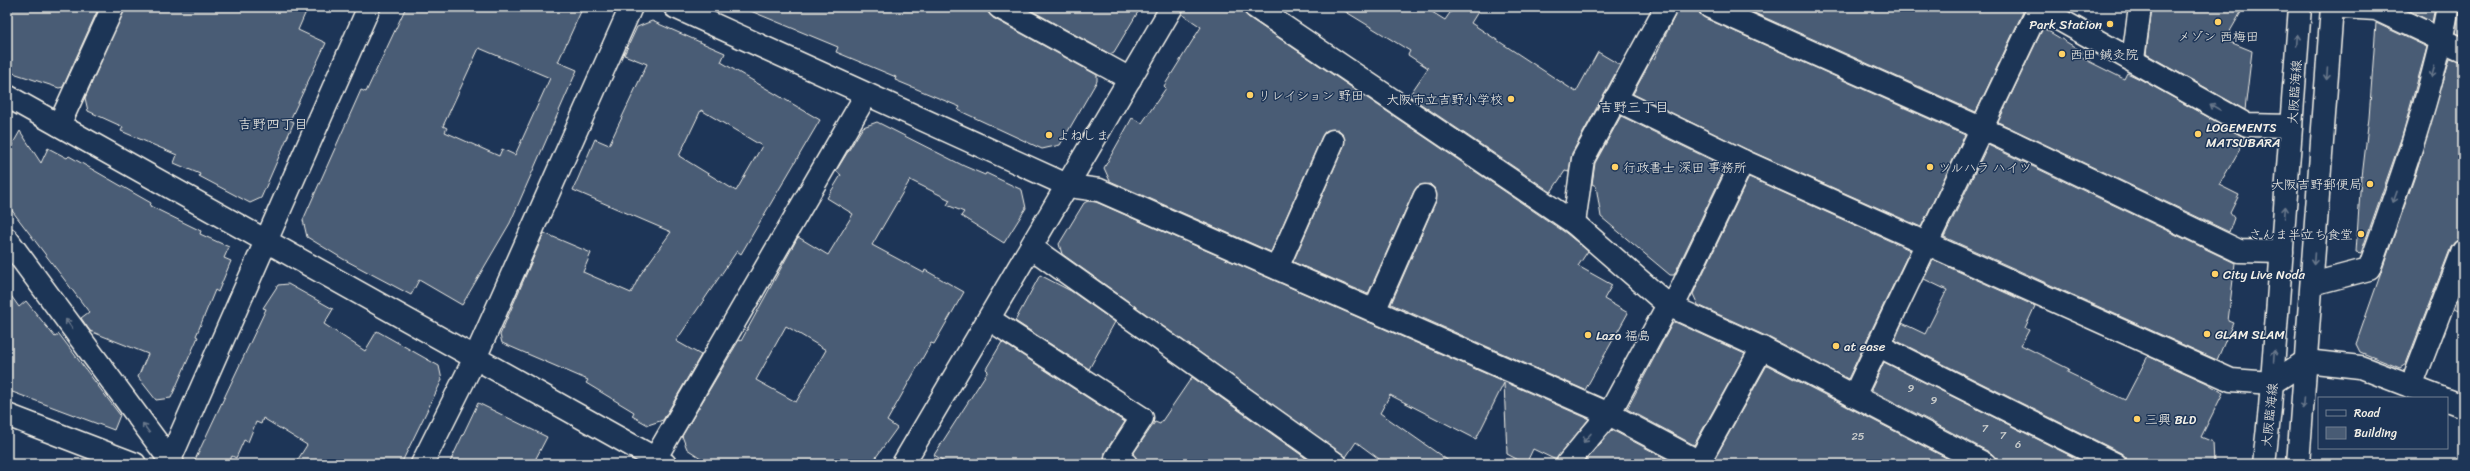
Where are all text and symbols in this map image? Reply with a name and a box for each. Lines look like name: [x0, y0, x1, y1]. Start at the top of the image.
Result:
place label: Park Station: [2029, 13, 2102, 36]
marker: メゾン 西梅田: [2213, 17, 2223, 27]
marker: Park Station: [2105, 19, 2115, 29]
place label: メゾン 西梅田: [2177, 25, 2259, 48]
one-way arrow: [2294, 34, 2301, 47]
place label: 西田 鍼灸院: [2070, 43, 2138, 66]
marker: 西田 鍼灸院: [2057, 49, 2067, 59]
street label: 大阪臨海線: [2281, 58, 2308, 125]
one-way arrow: [2429, 66, 2436, 79]
one-way arrow: [2324, 67, 2331, 80]
place label: リレイション 野田: [1258, 84, 1364, 107]
place label: 大阪市立吉野小学校: [1386, 88, 1503, 111]
marker: リレイション 野田: [1245, 90, 1255, 100]
marker: 大阪市立吉野小学校: [1506, 94, 1516, 104]
district label: 吉野三丁目: [1599, 95, 1669, 120]
one-way arrow: [2209, 102, 2221, 110]
district label: 吉野四丁目: [238, 112, 308, 137]
place label: LOGEMENTS MATSUBARA: [2206, 116, 2281, 154]
place label: よねしま: [1057, 124, 1109, 147]
marker: LOGEMENTS MATSUBARA: [2193, 129, 2203, 139]
marker: よねしま: [1044, 130, 1054, 140]
place label: 行政書士 深田 事務所: [1623, 156, 1747, 179]
place label: ツルハラ ハイツ: [1938, 156, 2032, 179]
marker: 行政書士 深田 事務所: [1610, 162, 1620, 172]
marker: ツルハラ ハイツ: [1925, 162, 1935, 172]
place label: 大阪吉野郵便局: [2271, 173, 2362, 196]
marker: 大阪吉野郵便局: [2365, 179, 2375, 189]
one-way arrow: [2391, 190, 2398, 203]
one-way arrow: [2281, 206, 2289, 219]
place label: さんま半立ち食堂: [2249, 223, 2353, 246]
marker: さんま半立ち食堂: [2356, 229, 2366, 239]
one-way arrow: [2310, 252, 2317, 265]
place label: City Live Noda: [2223, 263, 2305, 286]
marker: City Live Noda: [2210, 269, 2220, 279]
one-way arrow: [65, 318, 74, 329]
place label: GLAM SLAM: [2215, 323, 2285, 346]
place label: Lazo 福島: [1596, 324, 1651, 347]
marker: GLAM SLAM: [2202, 329, 2212, 339]
marker: Lazo 福島: [1583, 330, 1593, 340]
place label: at ease: [1844, 335, 1886, 358]
marker: at ease: [1831, 341, 1841, 351]
one-way arrow: [2271, 349, 2278, 362]
house number: 9: [1908, 379, 1915, 398]
street label: 大阪臨海線: [2255, 381, 2284, 449]
house number: 9: [1931, 391, 1938, 410]
one-way arrow: [2299, 396, 2307, 409]
legend: [2318, 397, 2448, 449]
text: Road: [2354, 402, 2381, 424]
place label: 三興 BLD: [2145, 408, 2197, 431]
marker: 三興 BLD: [2132, 414, 2142, 424]
house number: 7: [1982, 419, 1989, 438]
text: Building: [2354, 422, 2397, 444]
one-way arrow: [142, 423, 151, 434]
house number: 7: [2000, 426, 2007, 445]
house number: 25: [1851, 427, 1865, 446]
one-way arrow: [1583, 433, 1592, 444]
house number: 6: [2015, 435, 2021, 454]

